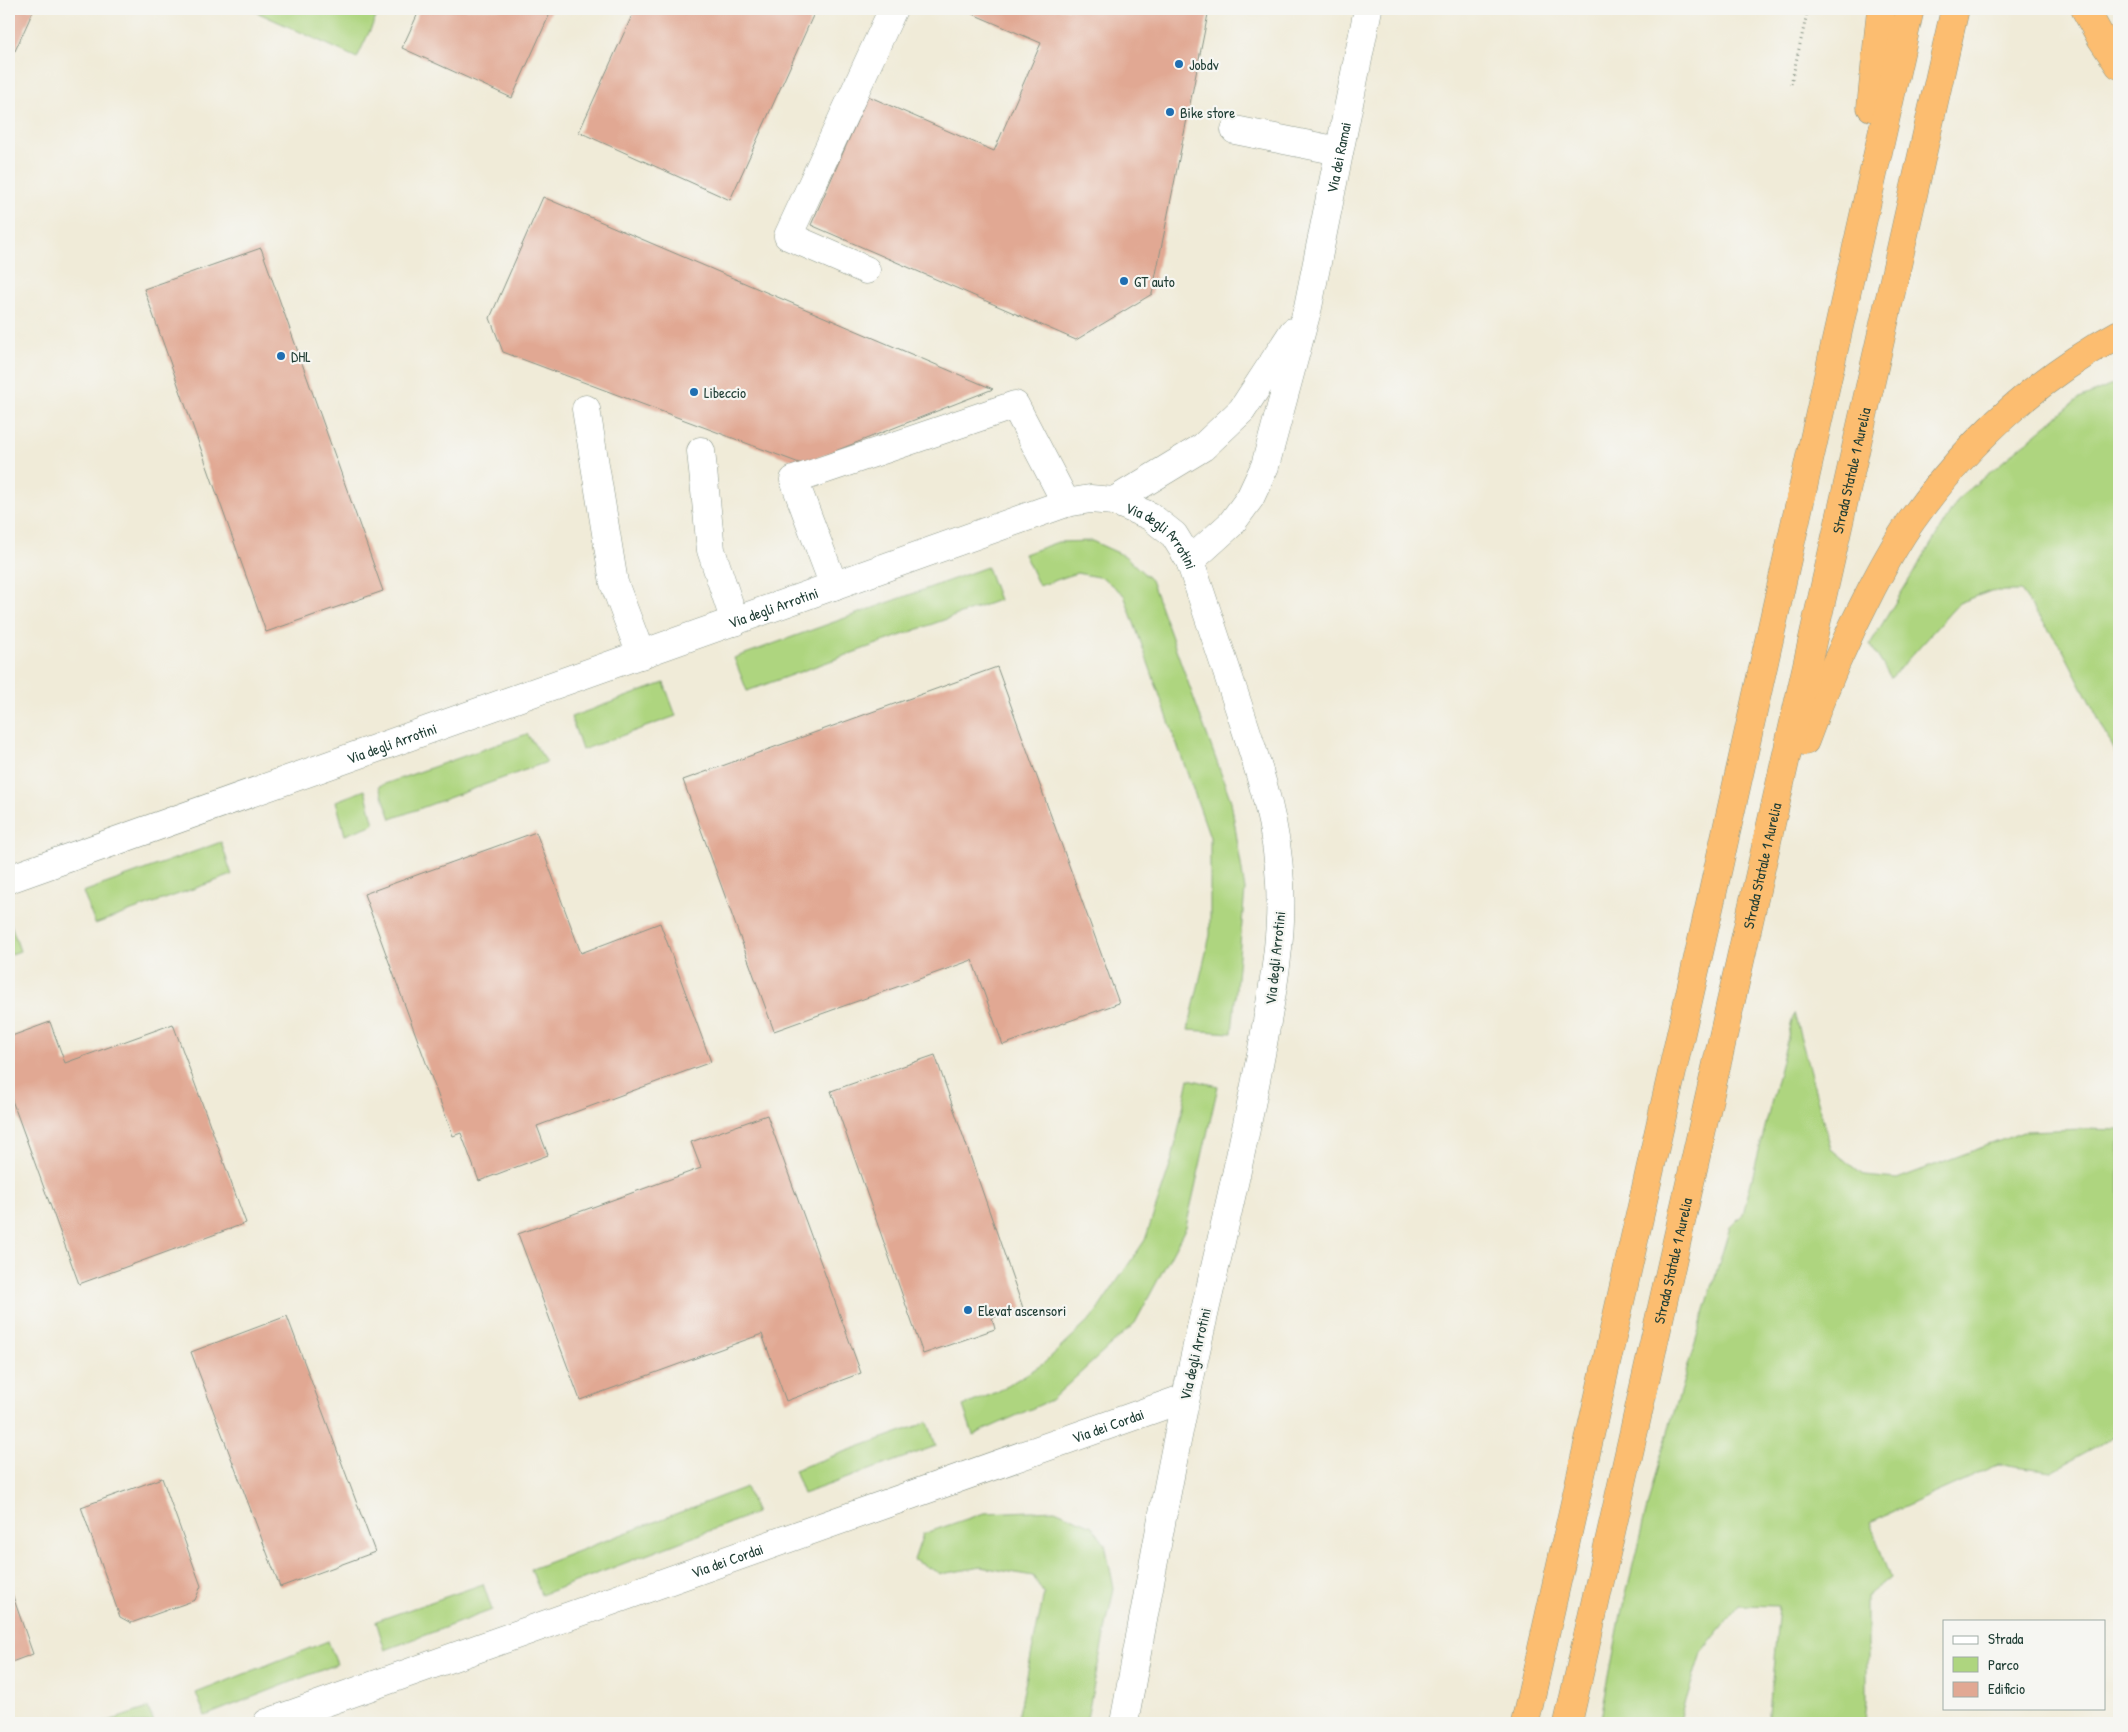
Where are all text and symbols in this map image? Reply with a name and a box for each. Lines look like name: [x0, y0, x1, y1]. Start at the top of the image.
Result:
place label: Jobdv: [1189, 54, 1219, 75]
marker: Jobdv: [1173, 58, 1185, 70]
place label: Bike store: [1180, 102, 1235, 123]
marker: Bike store: [1164, 106, 1176, 118]
street label: Via dei Ramai: [1321, 120, 1356, 195]
place label: GT auto: [1134, 271, 1175, 292]
marker: GT auto: [1118, 275, 1130, 287]
place label: DHL: [291, 346, 311, 367]
marker: DHL: [275, 350, 287, 362]
place label: Libeccio: [704, 382, 746, 403]
marker: Libeccio: [688, 386, 700, 398]
street label: Strada Statale 1 Aurelia: [1826, 405, 1875, 536]
street label: Via degli Arrotini: [1123, 497, 1202, 572]
street label: Via degli Arrotini: [725, 582, 821, 633]
street label: Via degli Arrotini: [344, 717, 439, 769]
street label: Strada Statale 1 Aurelia: [1737, 800, 1786, 931]
street label: Via degli Arrotini: [1260, 910, 1290, 1006]
street label: Strada Statale 1 Aurelia: [1648, 1195, 1697, 1326]
place label: Elevat ascensori: [978, 1300, 1066, 1321]
marker: Elevat ascensori: [962, 1304, 974, 1316]
street label: Via degli Arrotini: [1174, 1306, 1216, 1402]
street label: Via dei Cordai: [1069, 1403, 1147, 1448]
street label: Via dei Cordai: [688, 1538, 766, 1583]
legend: [1943, 1620, 2106, 1710]
text: Strada: [1988, 1628, 2024, 1649]
text: Parco: [1988, 1654, 2019, 1675]
text: Edificio: [1988, 1678, 2025, 1699]

